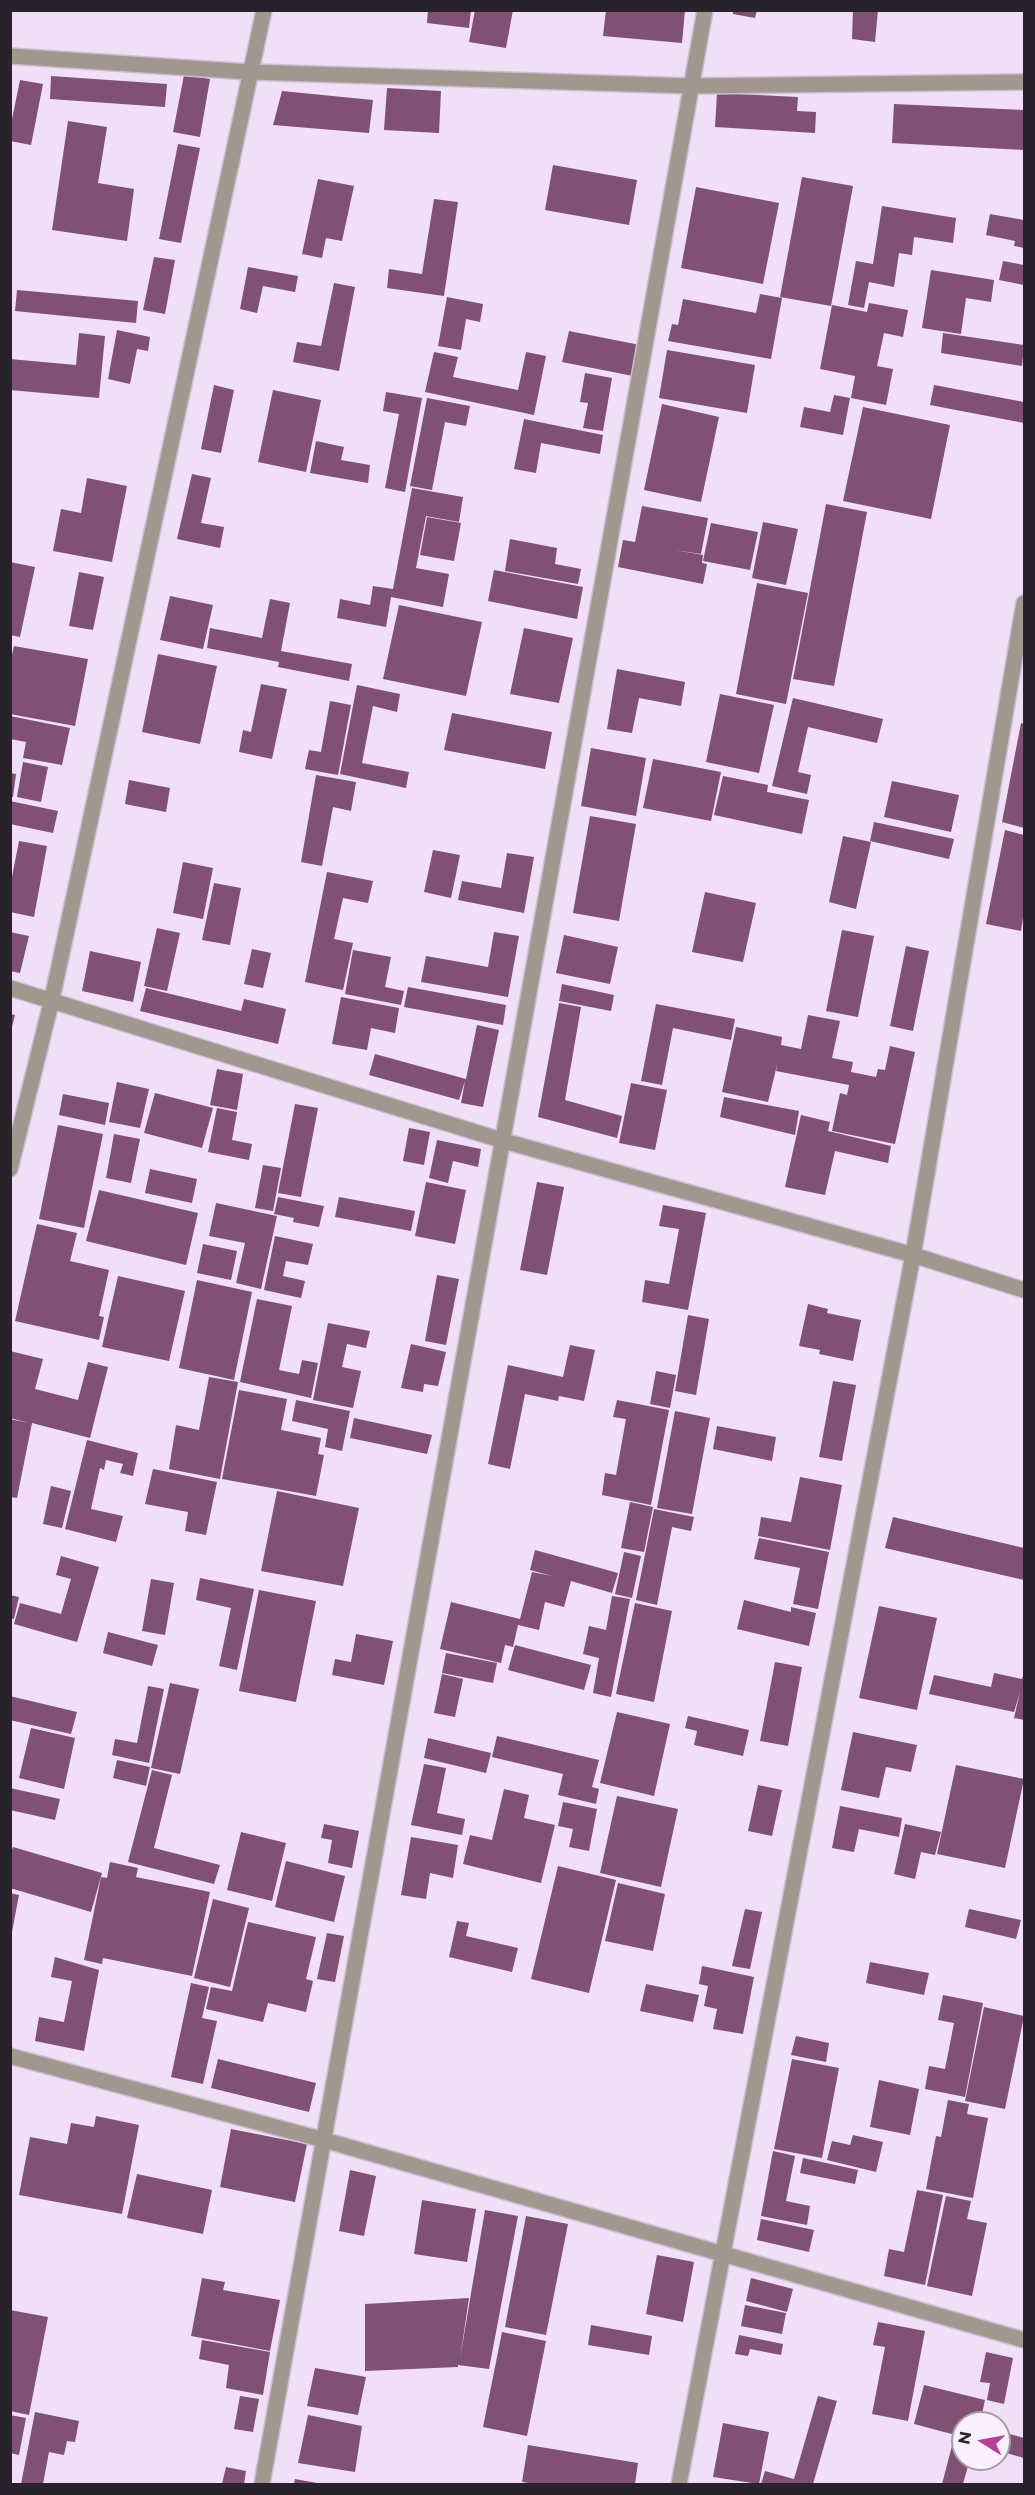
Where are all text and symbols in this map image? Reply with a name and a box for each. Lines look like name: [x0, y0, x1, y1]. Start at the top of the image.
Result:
north arrow: [951, 2411, 1011, 2471]
text: N: [954, 2430, 975, 2446]

